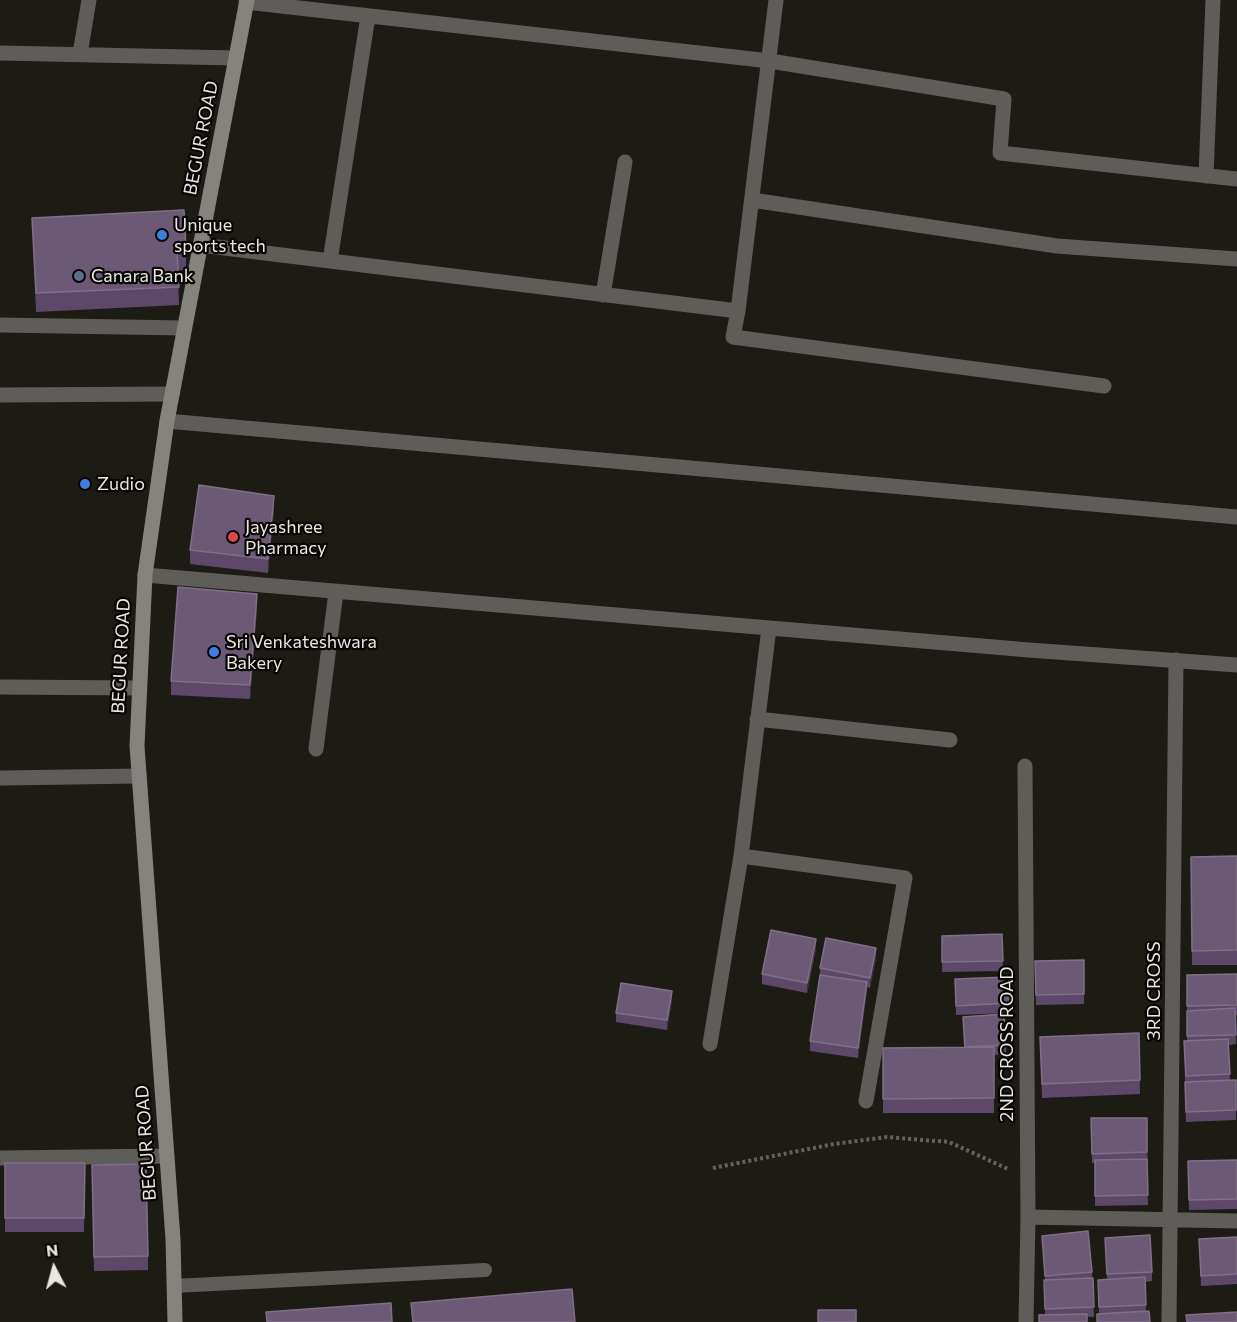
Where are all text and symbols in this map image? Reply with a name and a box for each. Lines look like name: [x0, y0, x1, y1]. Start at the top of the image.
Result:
street label: BEGUR ROAD: [179, 79, 223, 197]
place label: Unique sports tech: [174, 214, 266, 256]
marker: Unique sports tech: [155, 228, 169, 242]
place label: Canara Bank: [91, 265, 193, 287]
marker: Canara Bank: [72, 269, 86, 283]
place label: Zudio: [97, 473, 145, 495]
marker: Zudio: [78, 477, 92, 491]
place label: Jayashree Pharmacy: [245, 516, 327, 558]
marker: Jayashree Pharmacy: [226, 530, 240, 544]
street label: BEGUR ROAD: [107, 598, 135, 714]
place label: Sri Venkateshwara Bakery: [226, 631, 377, 674]
marker: Sri Venkateshwara Bakery: [207, 645, 221, 659]
street label: 3RD CROSS: [1143, 942, 1165, 1040]
street label: 2ND CROSS ROAD: [996, 966, 1018, 1122]
street label: BEGUR ROAD: [131, 1084, 161, 1202]
north arrow: [24, 1238, 84, 1298]
text: N: [45, 1240, 59, 1260]

